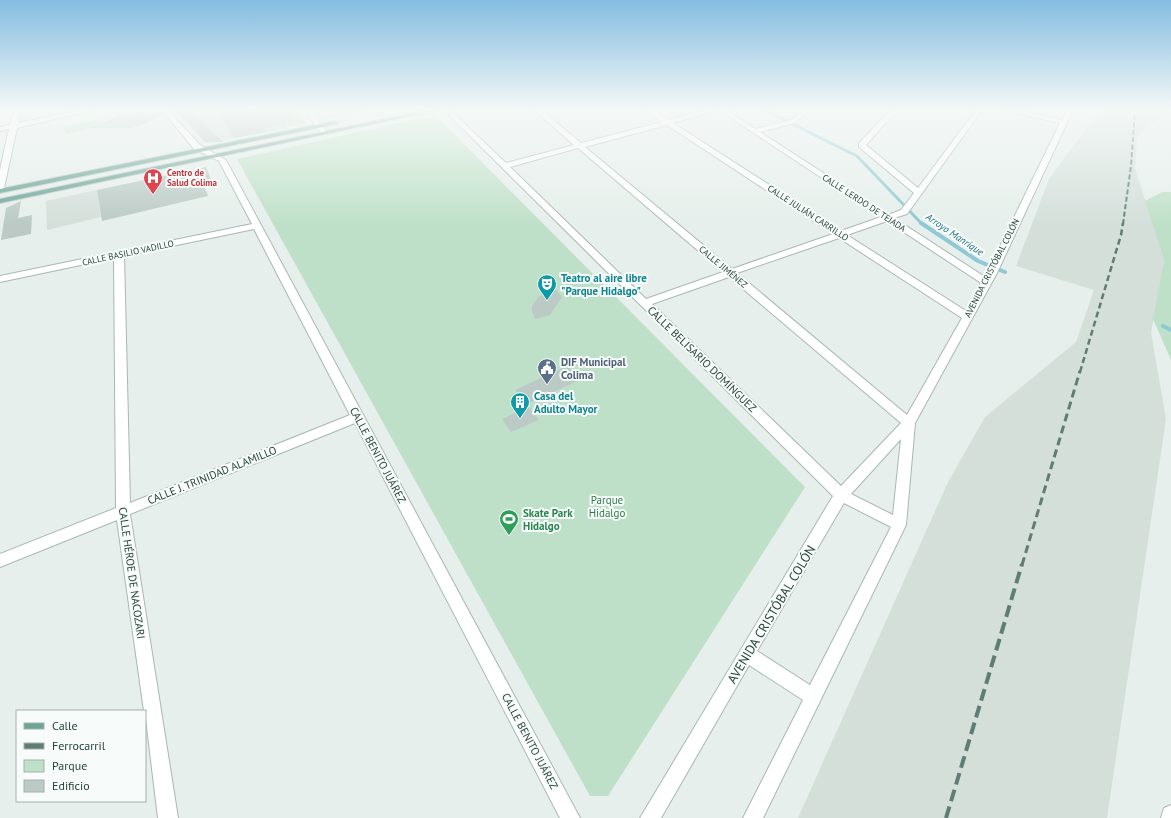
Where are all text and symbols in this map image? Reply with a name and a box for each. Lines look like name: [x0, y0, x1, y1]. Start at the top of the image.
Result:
hospital icon: Centro de Salud Colima: [142, 167, 164, 195]
place label: Centro de Salud Colima: [167, 167, 218, 188]
street label: CALLE LERDO DE TEJADA: [820, 171, 909, 234]
street label: CALLE JULIÁN CARRILLO: [766, 182, 851, 243]
water label: Arroyo Manrique: [922, 210, 986, 259]
street label: AVENIDA CRISTÓBAL COLÓN: [962, 216, 1021, 319]
street label: CALLE BASILIO VADILLO: [81, 237, 175, 268]
street label: CALLE JIMÉNEZ: [697, 243, 750, 290]
place label: Teatro al aire libre "Parque Hidalgo": [561, 271, 647, 298]
theatre icon: Teatro al aire libre "Parque Hidalgo": [536, 273, 558, 301]
street label: CALLE BELISARIO DOMÍNGUEZ: [645, 303, 759, 415]
place label: DIF Municipal Colima: [561, 355, 626, 382]
public building icon: DIF Municipal Colima: [536, 357, 558, 385]
place label: Casa del Adulto Mayor: [534, 389, 598, 416]
building icon: Casa del Adulto Mayor: [509, 391, 531, 419]
street label: CALLE BENITO JUÁREZ: [347, 405, 409, 505]
street label: CALLE J. TRINIDAD ALAMILLO: [145, 443, 279, 507]
park label: Parque Hidalgo: [589, 493, 625, 520]
street label: CALLE HÉROE DE NACOZARI: [116, 506, 148, 640]
place label: Skate Park Hidalgo: [523, 506, 573, 533]
sports icon: Skate Park Hidalgo: [498, 508, 520, 536]
street label: AVENIDA CRISTÓBAL COLÓN: [723, 542, 819, 686]
street label: CALLE BENITO JUÁREZ: [499, 691, 561, 791]
legend: [16, 710, 146, 802]
text: Calle: [52, 718, 78, 733]
text: Ferrocarril: [52, 738, 106, 753]
text: Parque: [52, 758, 87, 773]
text: Edificio: [52, 778, 90, 793]

